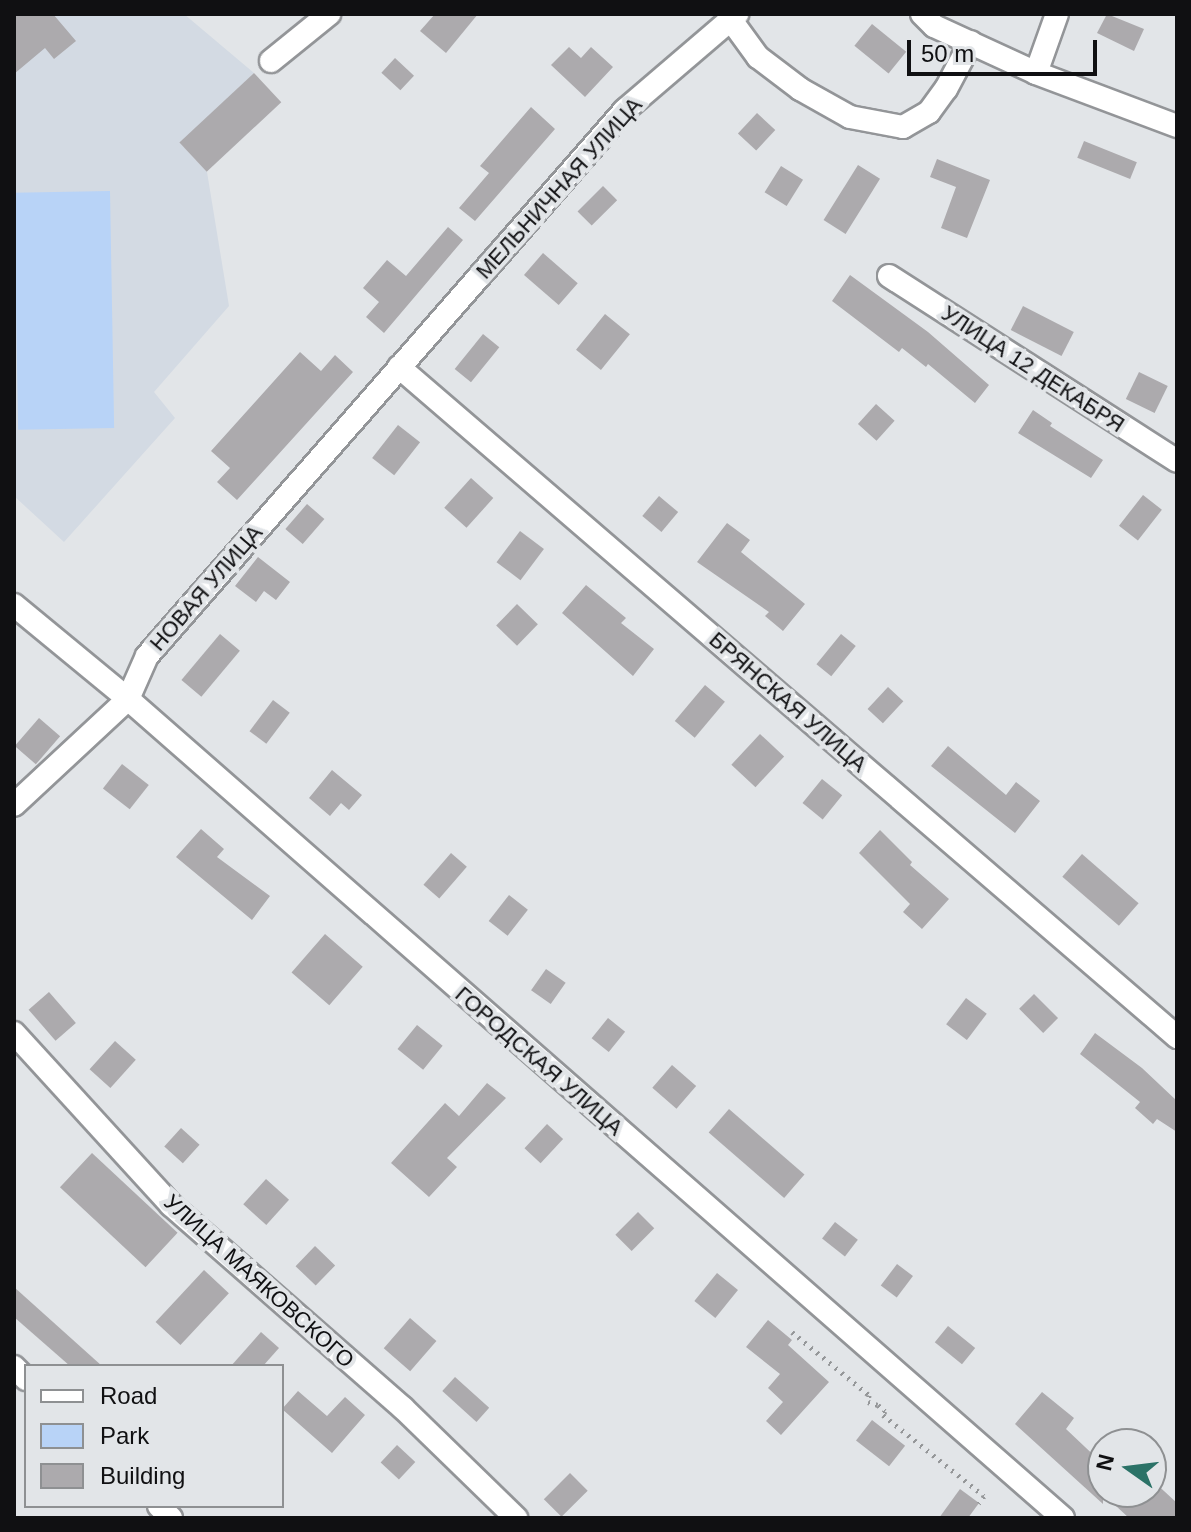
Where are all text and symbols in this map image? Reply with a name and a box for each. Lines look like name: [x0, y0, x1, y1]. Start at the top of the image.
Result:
scale bar: [911, 24, 1101, 74]
text: 50 m: [921, 40, 974, 67]
street label: МЕЛЬНИЧНАЯ УЛИЦА: [470, 92, 648, 284]
street label: УЛИЦА 12 ДЕКАБРЯ: [937, 300, 1129, 438]
street label: НОВАЯ УЛИЦА: [144, 520, 268, 656]
street label: БРЯНСКАЯ УЛИЦА: [704, 626, 872, 778]
street label: ГОРОДСКАЯ УЛИЦА: [450, 981, 628, 1141]
street label: УЛИЦА МАЯКОВСКОГО: [159, 1189, 359, 1373]
legend: [24, 1364, 284, 1508]
text: Road: [100, 1382, 157, 1409]
text: Park: [100, 1422, 149, 1449]
north arrow: [1087, 1428, 1167, 1508]
text: N: [1091, 1452, 1119, 1473]
text: Building: [100, 1462, 185, 1489]

